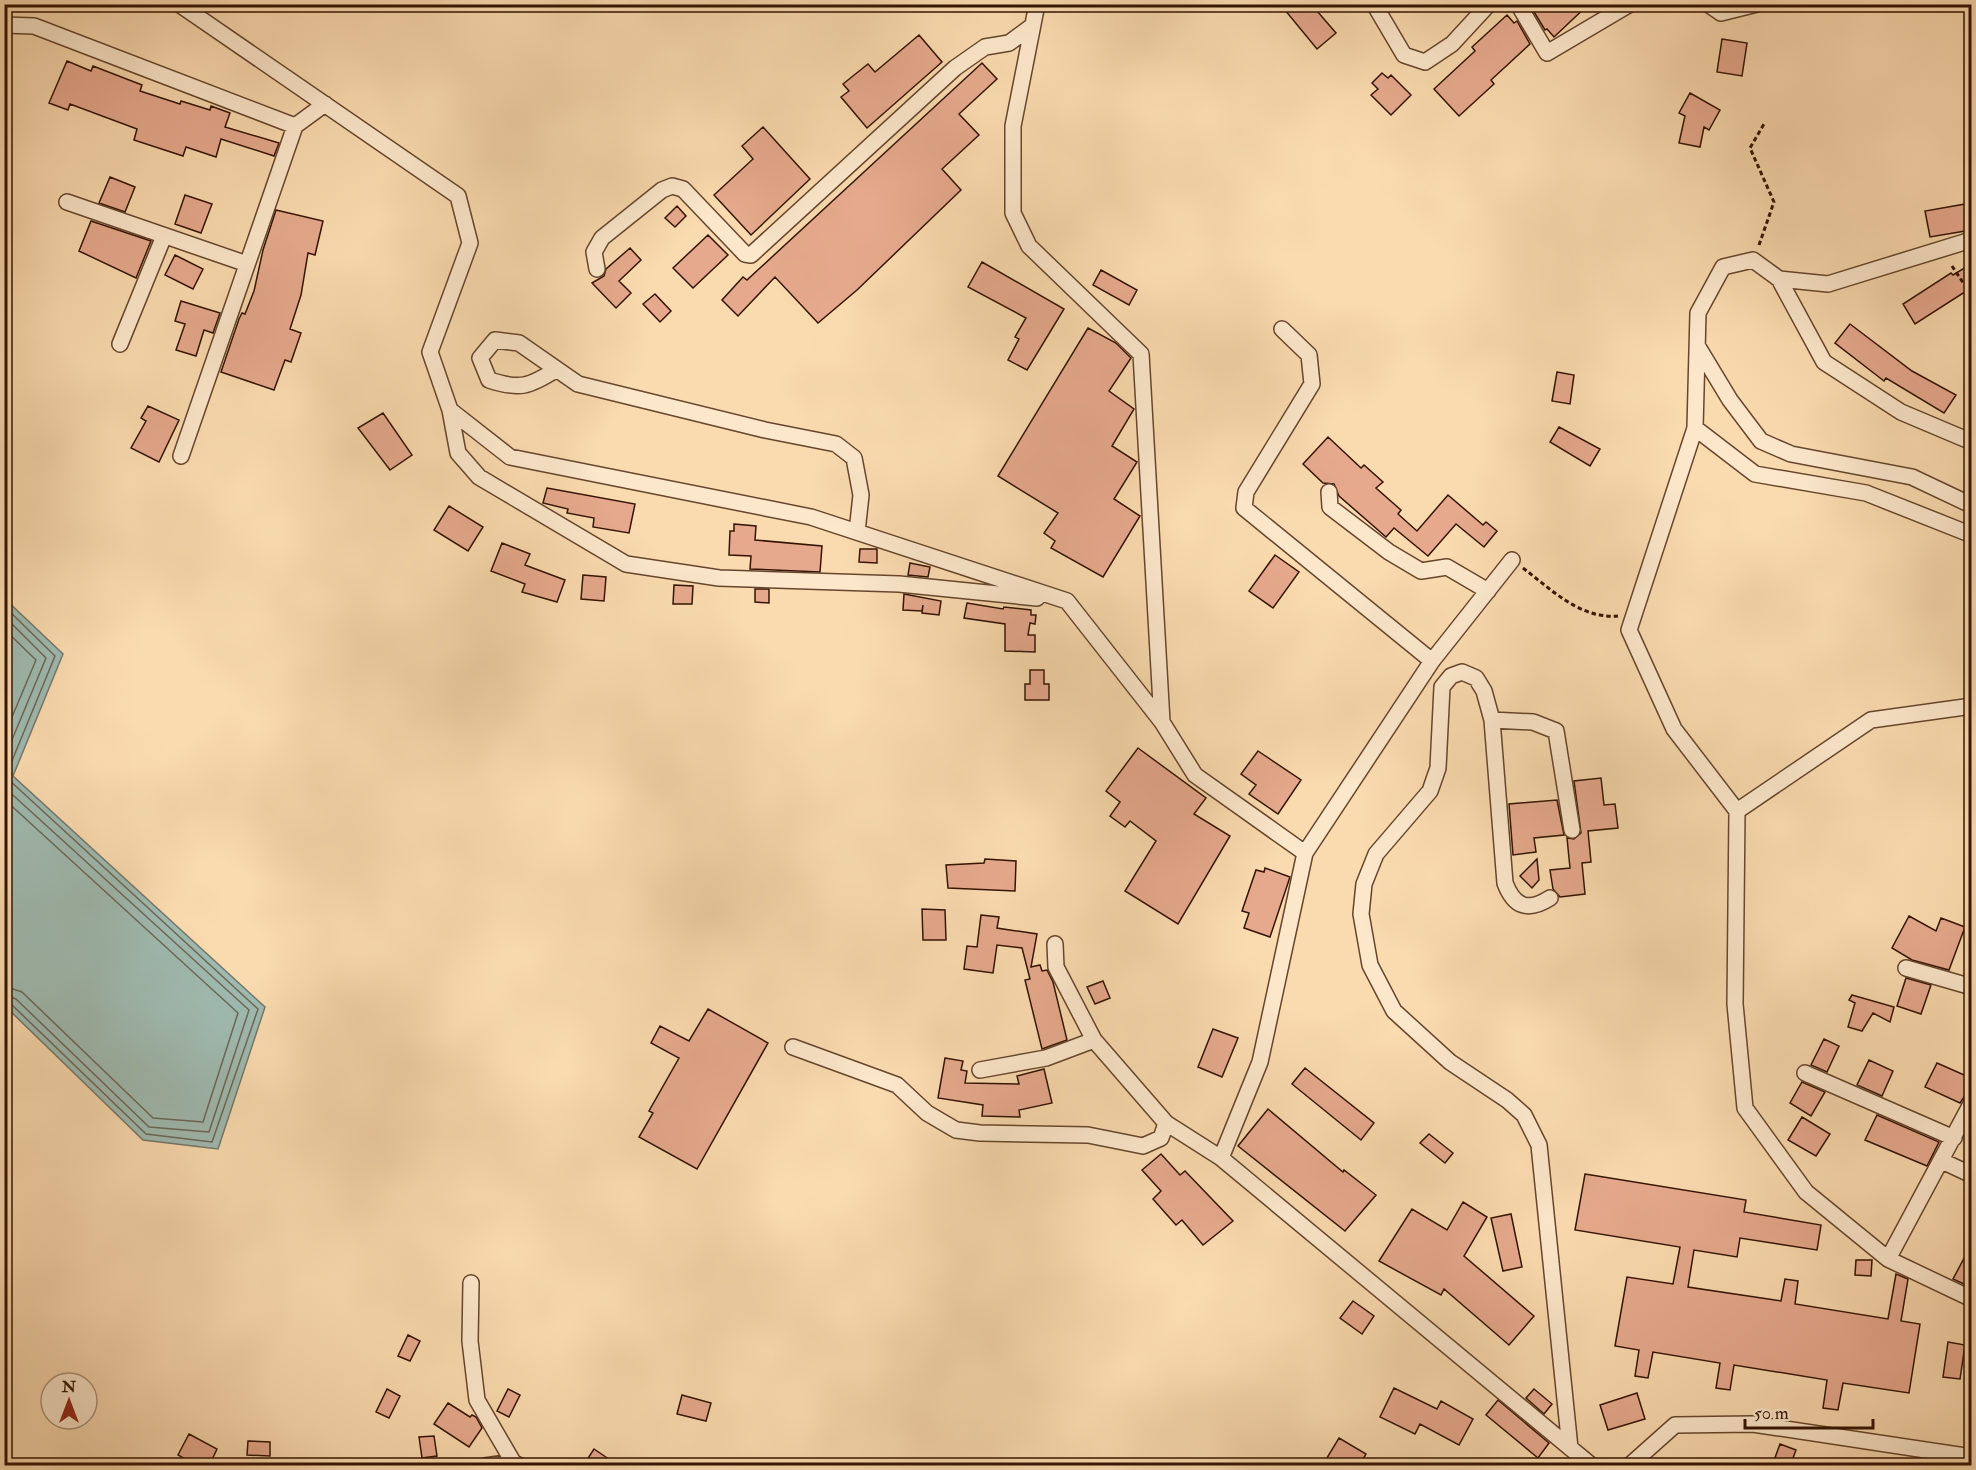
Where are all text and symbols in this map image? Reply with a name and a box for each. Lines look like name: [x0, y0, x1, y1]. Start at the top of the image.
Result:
north arrow: [39, 1371, 99, 1431]
text: N: [61, 1377, 77, 1397]
scale bar: [1745, 1392, 1872, 1430]
text: 50 m: [1754, 1402, 1789, 1425]

